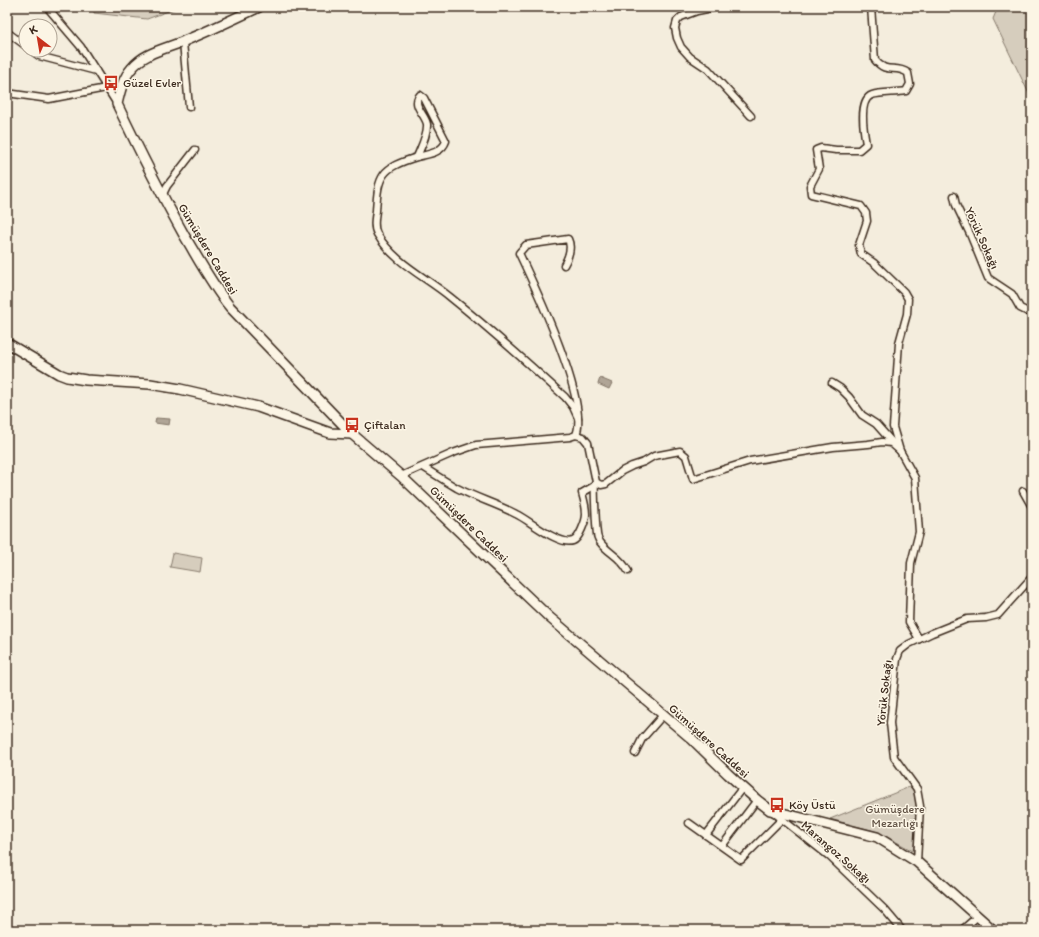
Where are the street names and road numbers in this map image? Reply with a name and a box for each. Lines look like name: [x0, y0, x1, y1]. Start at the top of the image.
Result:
street label: Gümüşdere Caddesi: [175, 201, 241, 297]
street label: Yörük Sokağı: [962, 205, 1002, 271]
street label: Gümüşdere Caddesi: [427, 483, 511, 565]
street label: Yörük Sokağı: [874, 659, 894, 727]
street label: Gümüşdere Caddesi: [666, 701, 752, 781]
street label: Marangoz Sokağı: [798, 818, 874, 886]

